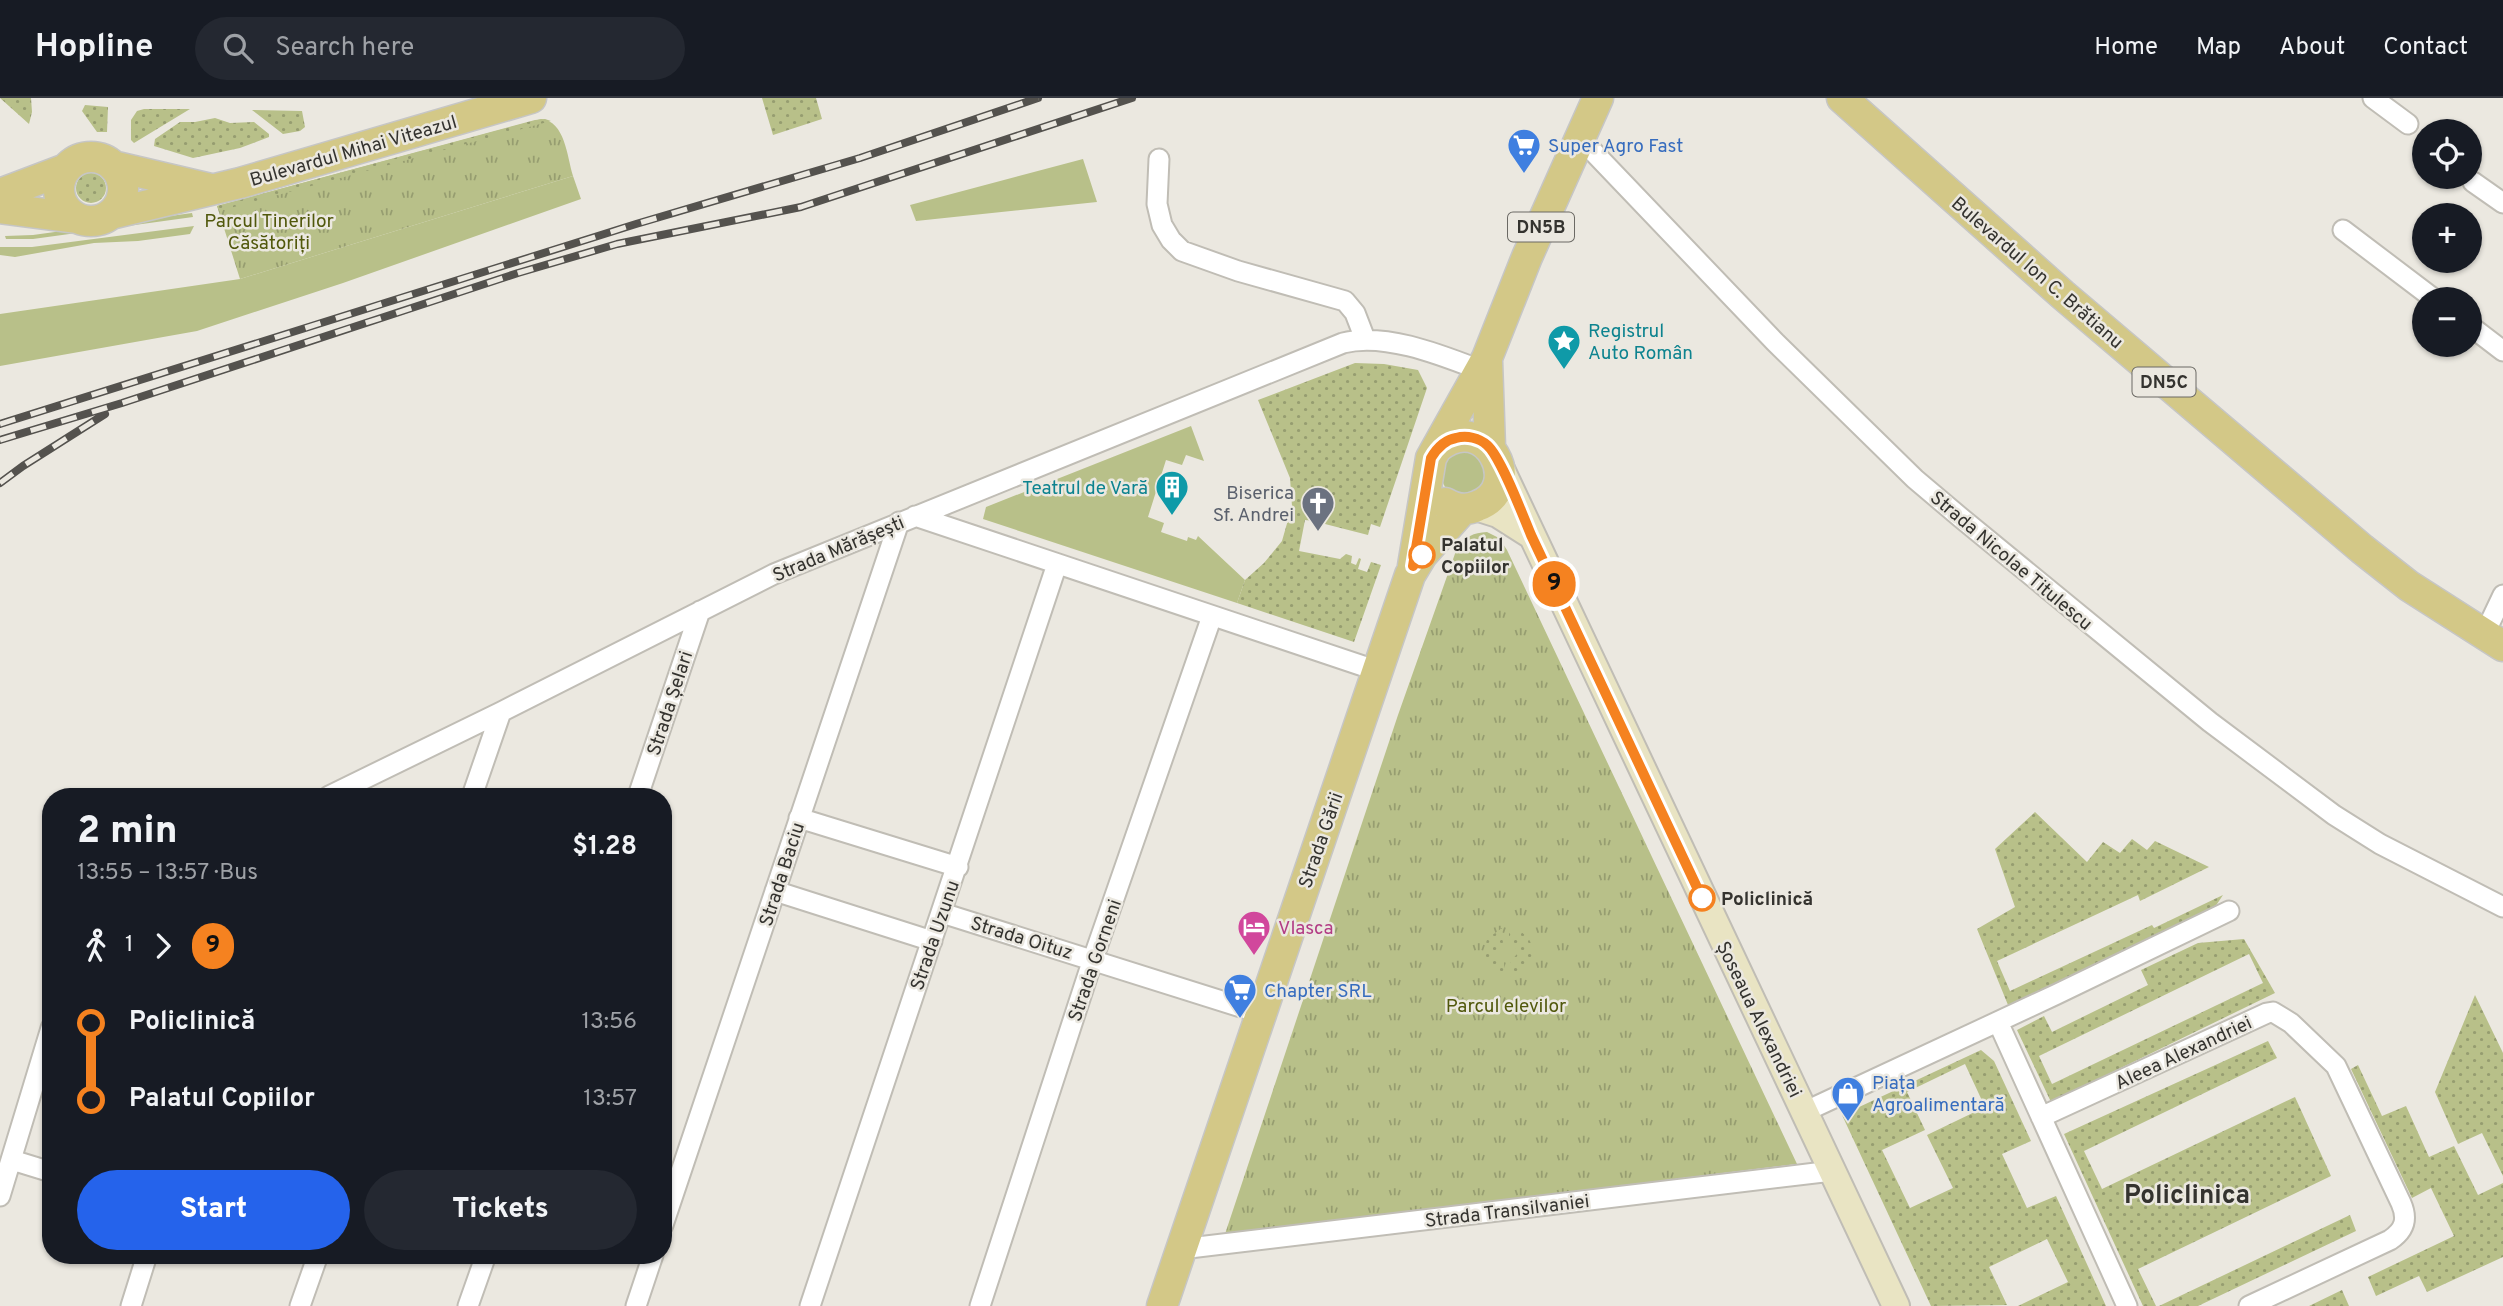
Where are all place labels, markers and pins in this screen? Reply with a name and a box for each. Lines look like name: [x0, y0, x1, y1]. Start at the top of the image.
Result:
supermarket icon: Super Agro Fast: [1505, 126, 1543, 175]
place label: Super Agro Fast: [1548, 135, 1683, 159]
place label: Registrul Auto Român: [1588, 320, 1693, 366]
place icon: Registrul Auto Român: [1545, 322, 1583, 371]
building icon: Teatrul de Vară: [1153, 468, 1191, 517]
place label: Teatrul de Vară: [1022, 477, 1148, 501]
place label: Biserica Sf. Andrei: [1213, 482, 1294, 528]
church icon: Biserica Sf. Andrei: [1299, 484, 1337, 533]
place label: Palatul Copiilor: [1441, 534, 1509, 580]
marker: Palatul Copiilor: [1409, 542, 1435, 568]
marker: Policlinică: [1689, 885, 1715, 911]
place label: Policlinică: [1721, 888, 1813, 912]
hotel icon: Vlasca: [1235, 908, 1273, 957]
place label: Vlasca: [1278, 917, 1333, 941]
supermarket icon: Chapter SRL: [1221, 971, 1259, 1020]
place label: Chapter SRL: [1264, 980, 1372, 1004]
place label: Piața Agroalimentară: [1872, 1072, 2005, 1118]
shop icon: Piața Agroalimentară: [1829, 1074, 1867, 1123]

